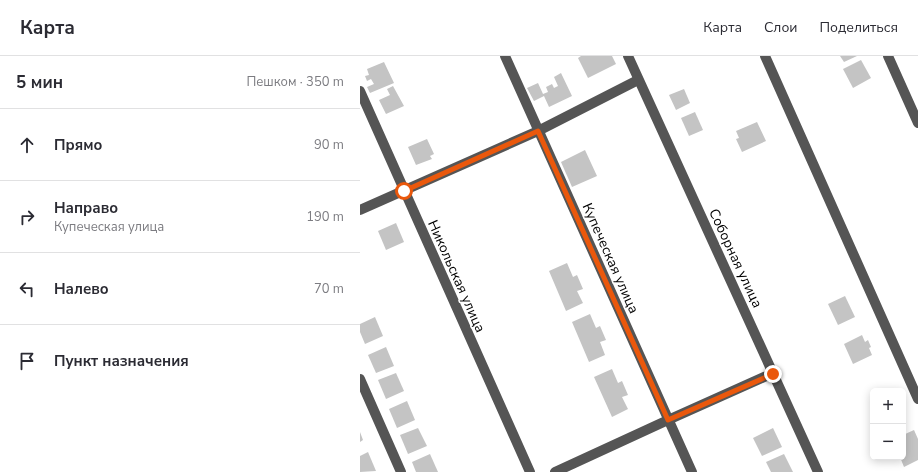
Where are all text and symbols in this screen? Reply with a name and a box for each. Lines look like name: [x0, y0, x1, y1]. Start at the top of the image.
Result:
text: Карта: [20, 15, 75, 41]
text: Карта: [703, 18, 742, 37]
text: Слои: [764, 18, 798, 37]
text: Поделиться: [820, 18, 898, 37]
text: 5 мин: [16, 71, 63, 94]
text: Пешком · 350 m: [246, 73, 344, 91]
icon: ahead: [16, 134, 38, 156]
text: Прямо: [54, 135, 102, 155]
text: 90 m: [314, 136, 344, 154]
route start: [395, 182, 413, 200]
text: Направо: [54, 198, 118, 218]
street label: Купеческая улица: [578, 200, 643, 316]
icon: right: [16, 206, 38, 228]
street label: Соборная улица: [704, 206, 767, 311]
text: 190 m: [306, 208, 344, 226]
street label: Никольская улица: [423, 217, 490, 335]
text: Купеческая улица: [54, 218, 164, 236]
icon: left: [16, 278, 38, 300]
text: Налево: [54, 279, 109, 299]
text: 70 m: [314, 280, 344, 298]
icon: arrive: [16, 350, 38, 372]
text: Пункт назначения: [54, 351, 189, 371]
route end: [764, 365, 782, 383]
map controls: [870, 388, 906, 460]
button: +: [870, 388, 906, 424]
button: −: [870, 424, 906, 460]

